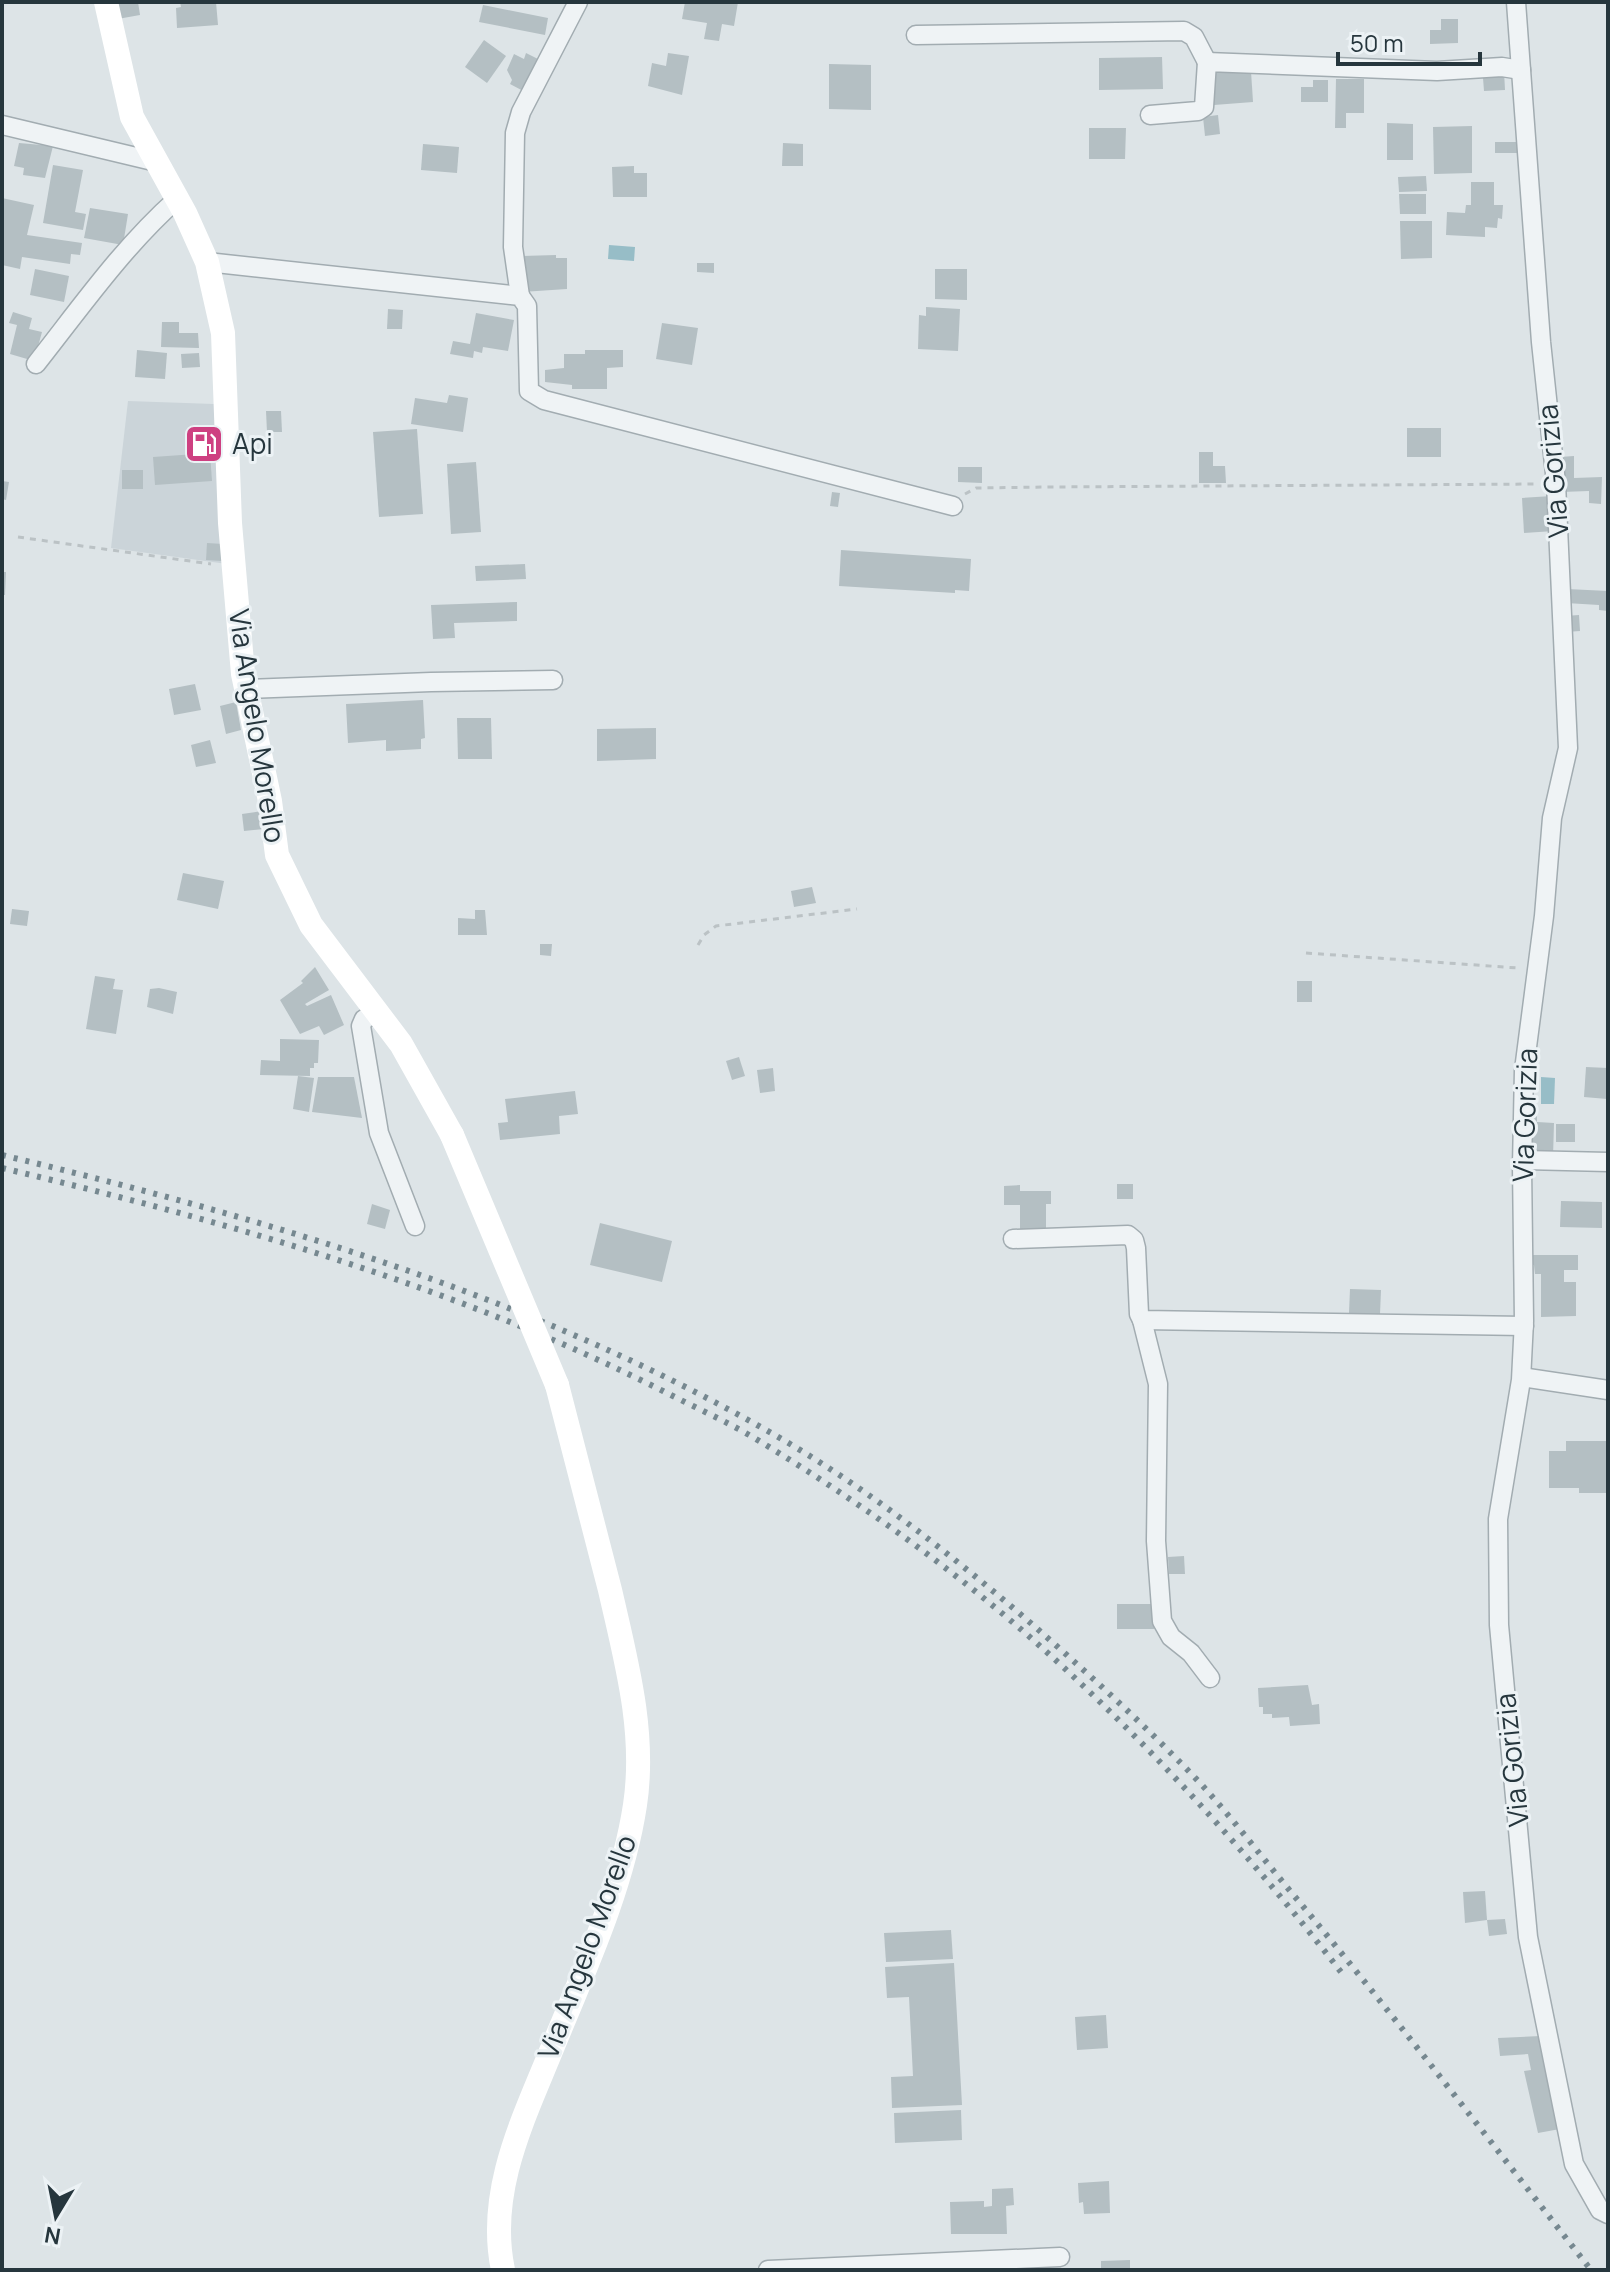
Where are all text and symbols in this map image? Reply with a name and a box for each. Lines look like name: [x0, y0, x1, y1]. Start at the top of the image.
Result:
scale bar: [1338, 16, 1480, 66]
text: 50 m: [1350, 26, 1404, 59]
street label: Via Gorizia: [1527, 403, 1577, 539]
fuel station icon: Api: [183, 423, 225, 465]
place label: Api: [232, 424, 273, 462]
street label: Via Angelo Morello: [221, 606, 295, 845]
street label: Via Gorizia: [1503, 1047, 1545, 1183]
street label: Via Gorizia: [1485, 1692, 1537, 1829]
street label: Via Angelo Morello: [528, 1829, 644, 2064]
north arrow: [16, 2176, 96, 2256]
text: N: [42, 2220, 63, 2252]

